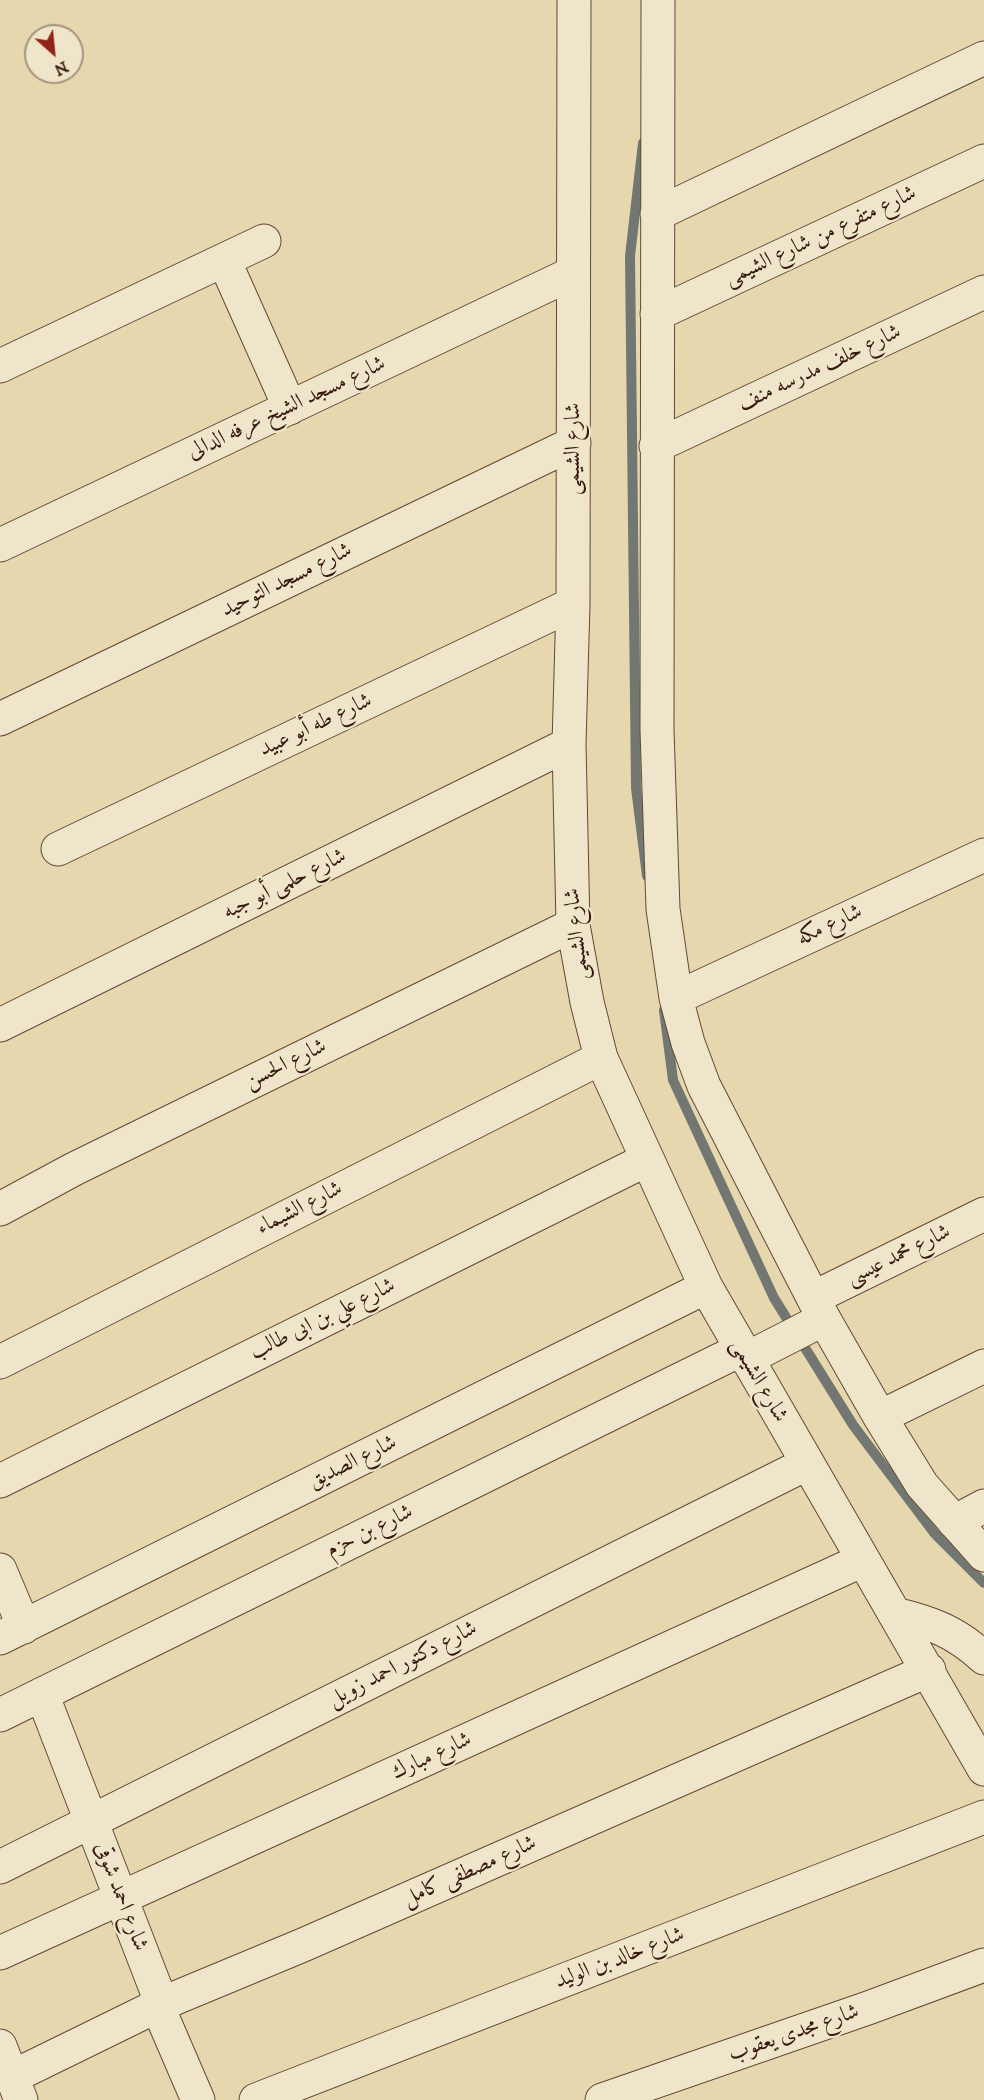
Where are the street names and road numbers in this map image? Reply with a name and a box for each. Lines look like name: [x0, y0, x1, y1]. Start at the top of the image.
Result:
street label: شارع متفرع من شارع الشيمى: [721, 181, 921, 293]
street label: شارع خلف مدرسه منف: [734, 320, 906, 418]
street label: شارع مسجد الشيخ عرفه الدالى: [184, 351, 390, 467]
street label: شارع الشيمى: [561, 403, 587, 495]
street label: شارع مسجد التوحيد: [217, 538, 357, 624]
street label: شارع طه أبو عبيد: [255, 688, 377, 764]
street label: شارع حلمى أبو جبه: [219, 844, 351, 926]
street label: شارع الشيمى: [560, 887, 596, 981]
street label: شارع مكه: [793, 899, 867, 953]
street label: شارع الحسن: [241, 1034, 331, 1096]
street label: شارع الشيماء: [253, 1176, 347, 1242]
street label: شارع محمد عيسى: [843, 1219, 955, 1293]
street label: شارع علي بن ابى طالب: [246, 1273, 400, 1367]
street label: شارع الشيمى: [723, 1334, 793, 1428]
street label: شارع الصديق: [304, 1430, 402, 1496]
street label: شارع بن حزم: [322, 1500, 418, 1564]
street label: شارع دكتور احمد زويل: [324, 1616, 482, 1714]
street label: شارع مبارك: [388, 1727, 476, 1787]
street label: شارع مصطفى كامل: [399, 1831, 541, 1913]
street label: شارع احمد شوقى: [87, 1839, 153, 1955]
street label: شارع خالد بن الوليد: [551, 1922, 689, 1996]
street label: شارع مجدى يعقوب: [725, 1999, 863, 2069]

